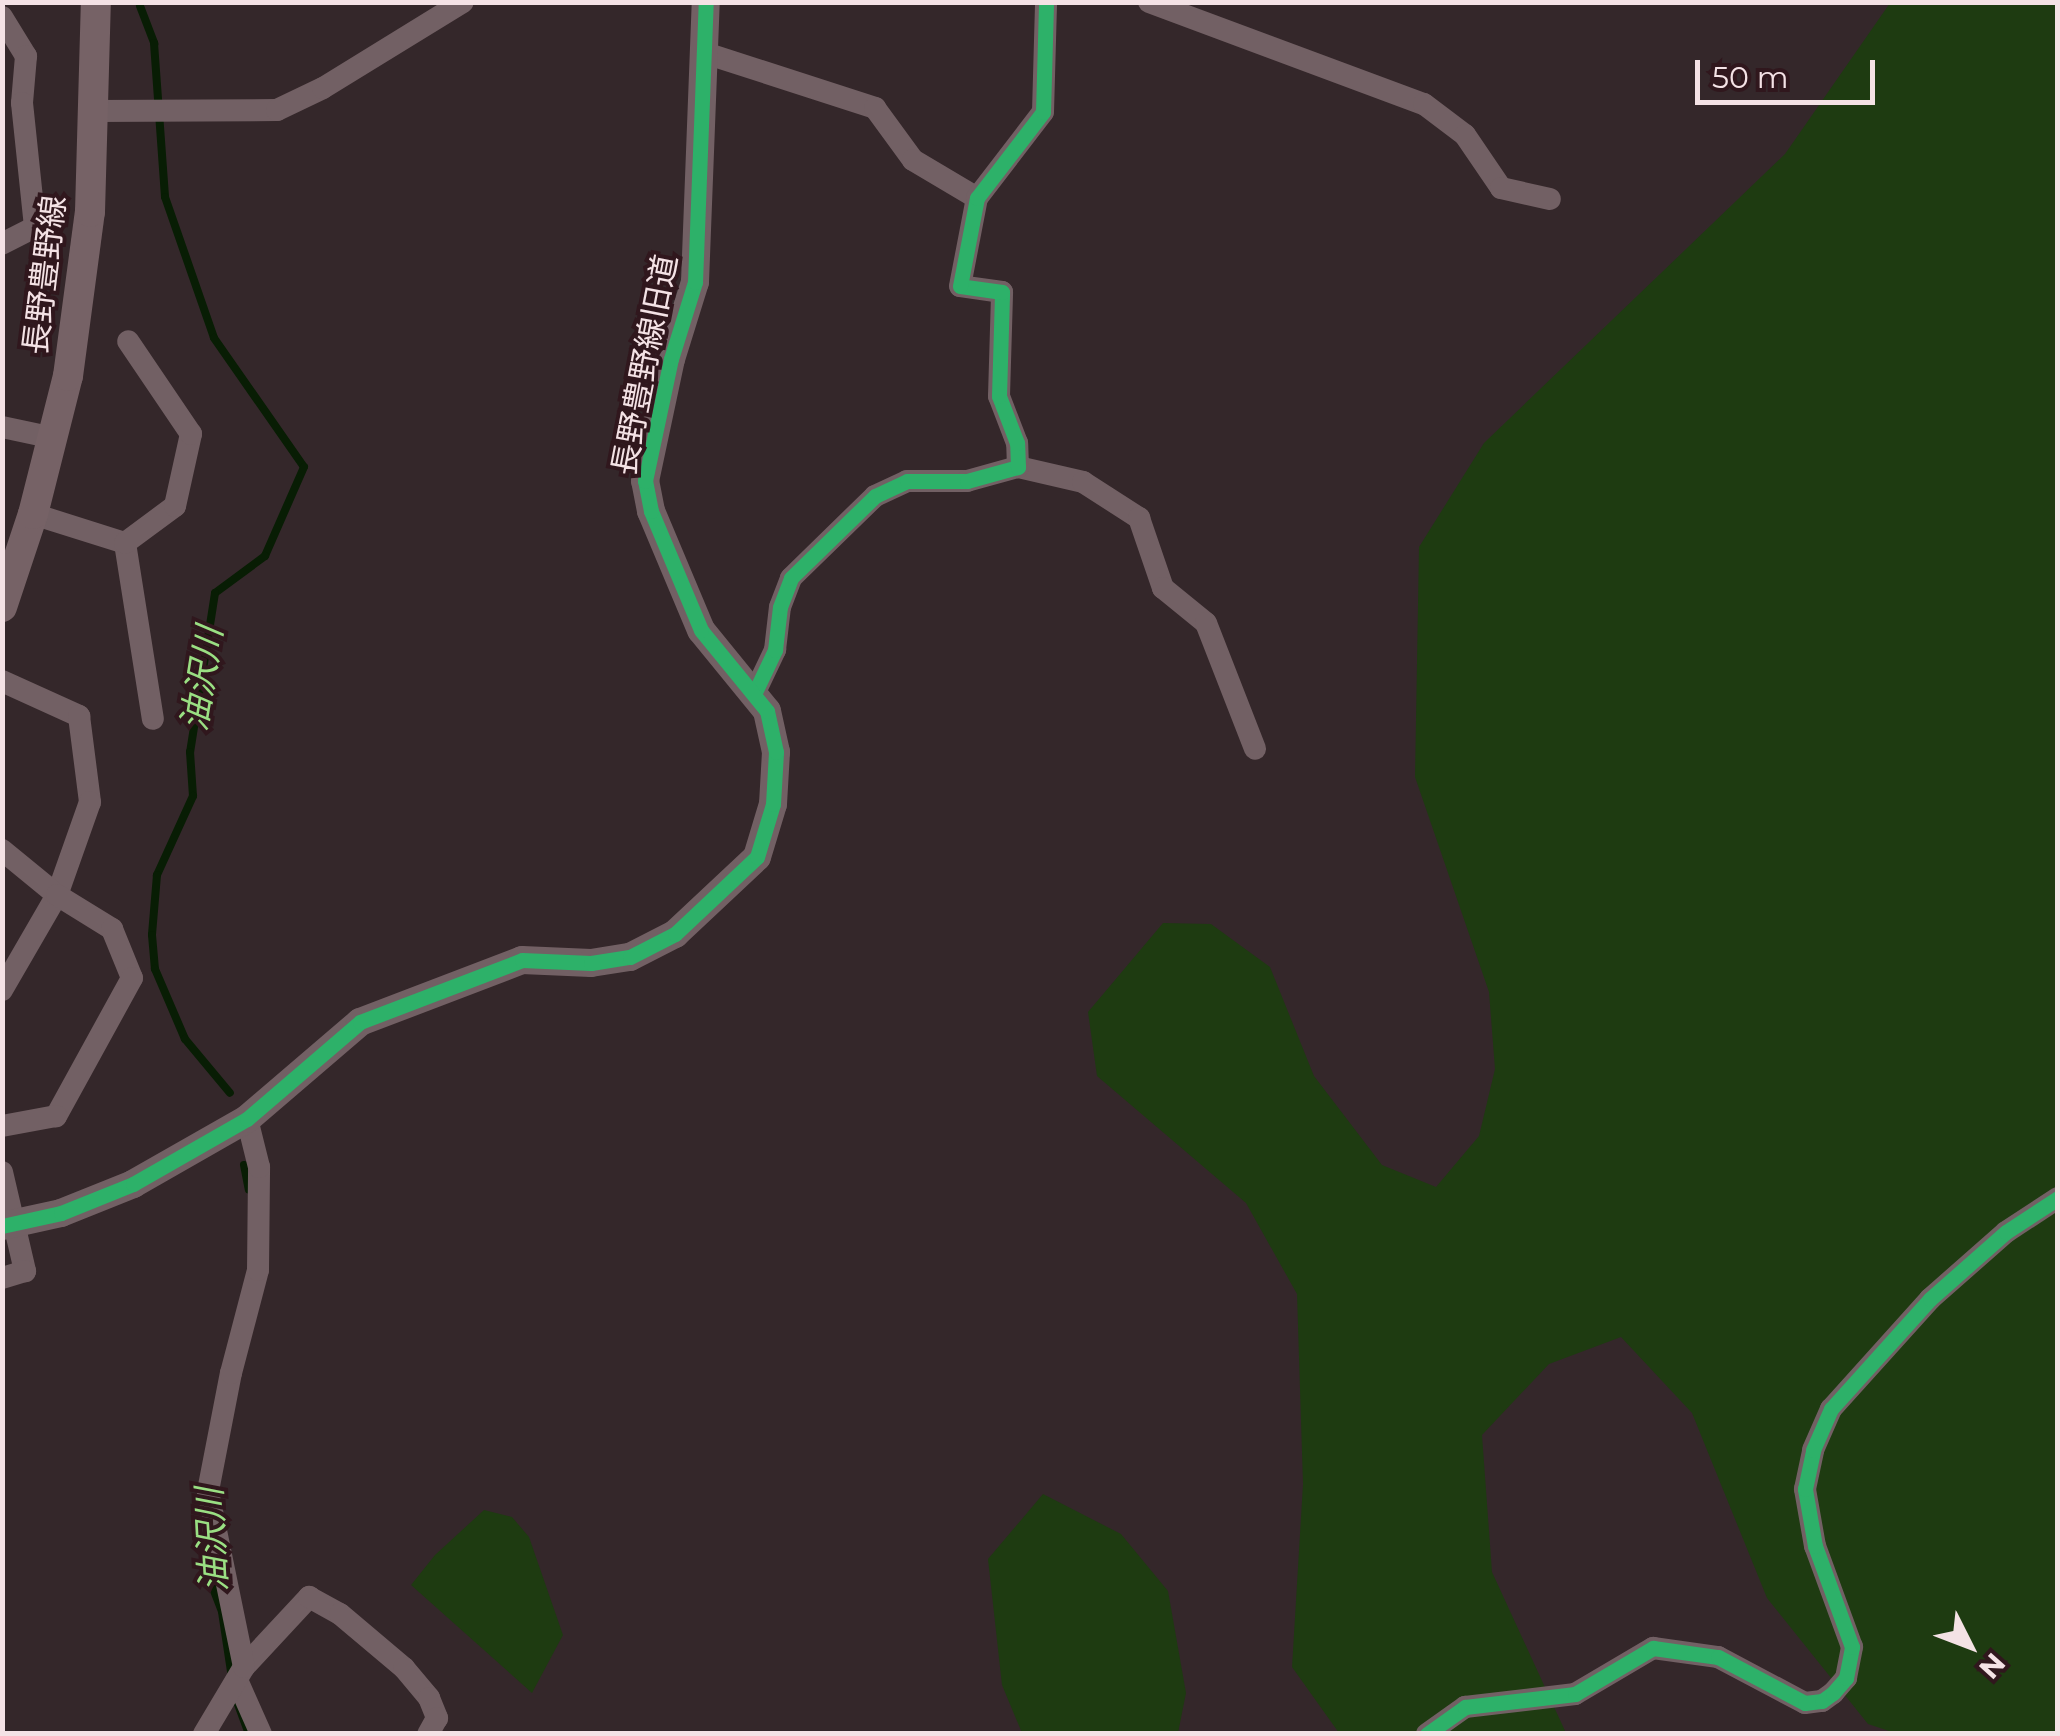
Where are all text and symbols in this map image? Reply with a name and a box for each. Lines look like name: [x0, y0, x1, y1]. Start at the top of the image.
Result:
scale bar: [1700, 40, 1880, 102]
text: 50 m: [1712, 59, 1789, 96]
street label: 長野豊野線: [16, 193, 74, 357]
street label: 長野豊野線旧道: [605, 251, 685, 479]
water label: 油沢川: [173, 624, 231, 734]
water label: 油沢川: [188, 1486, 236, 1594]
north arrow: [1920, 1596, 2020, 1696]
text: N: [1972, 1646, 2012, 1686]

